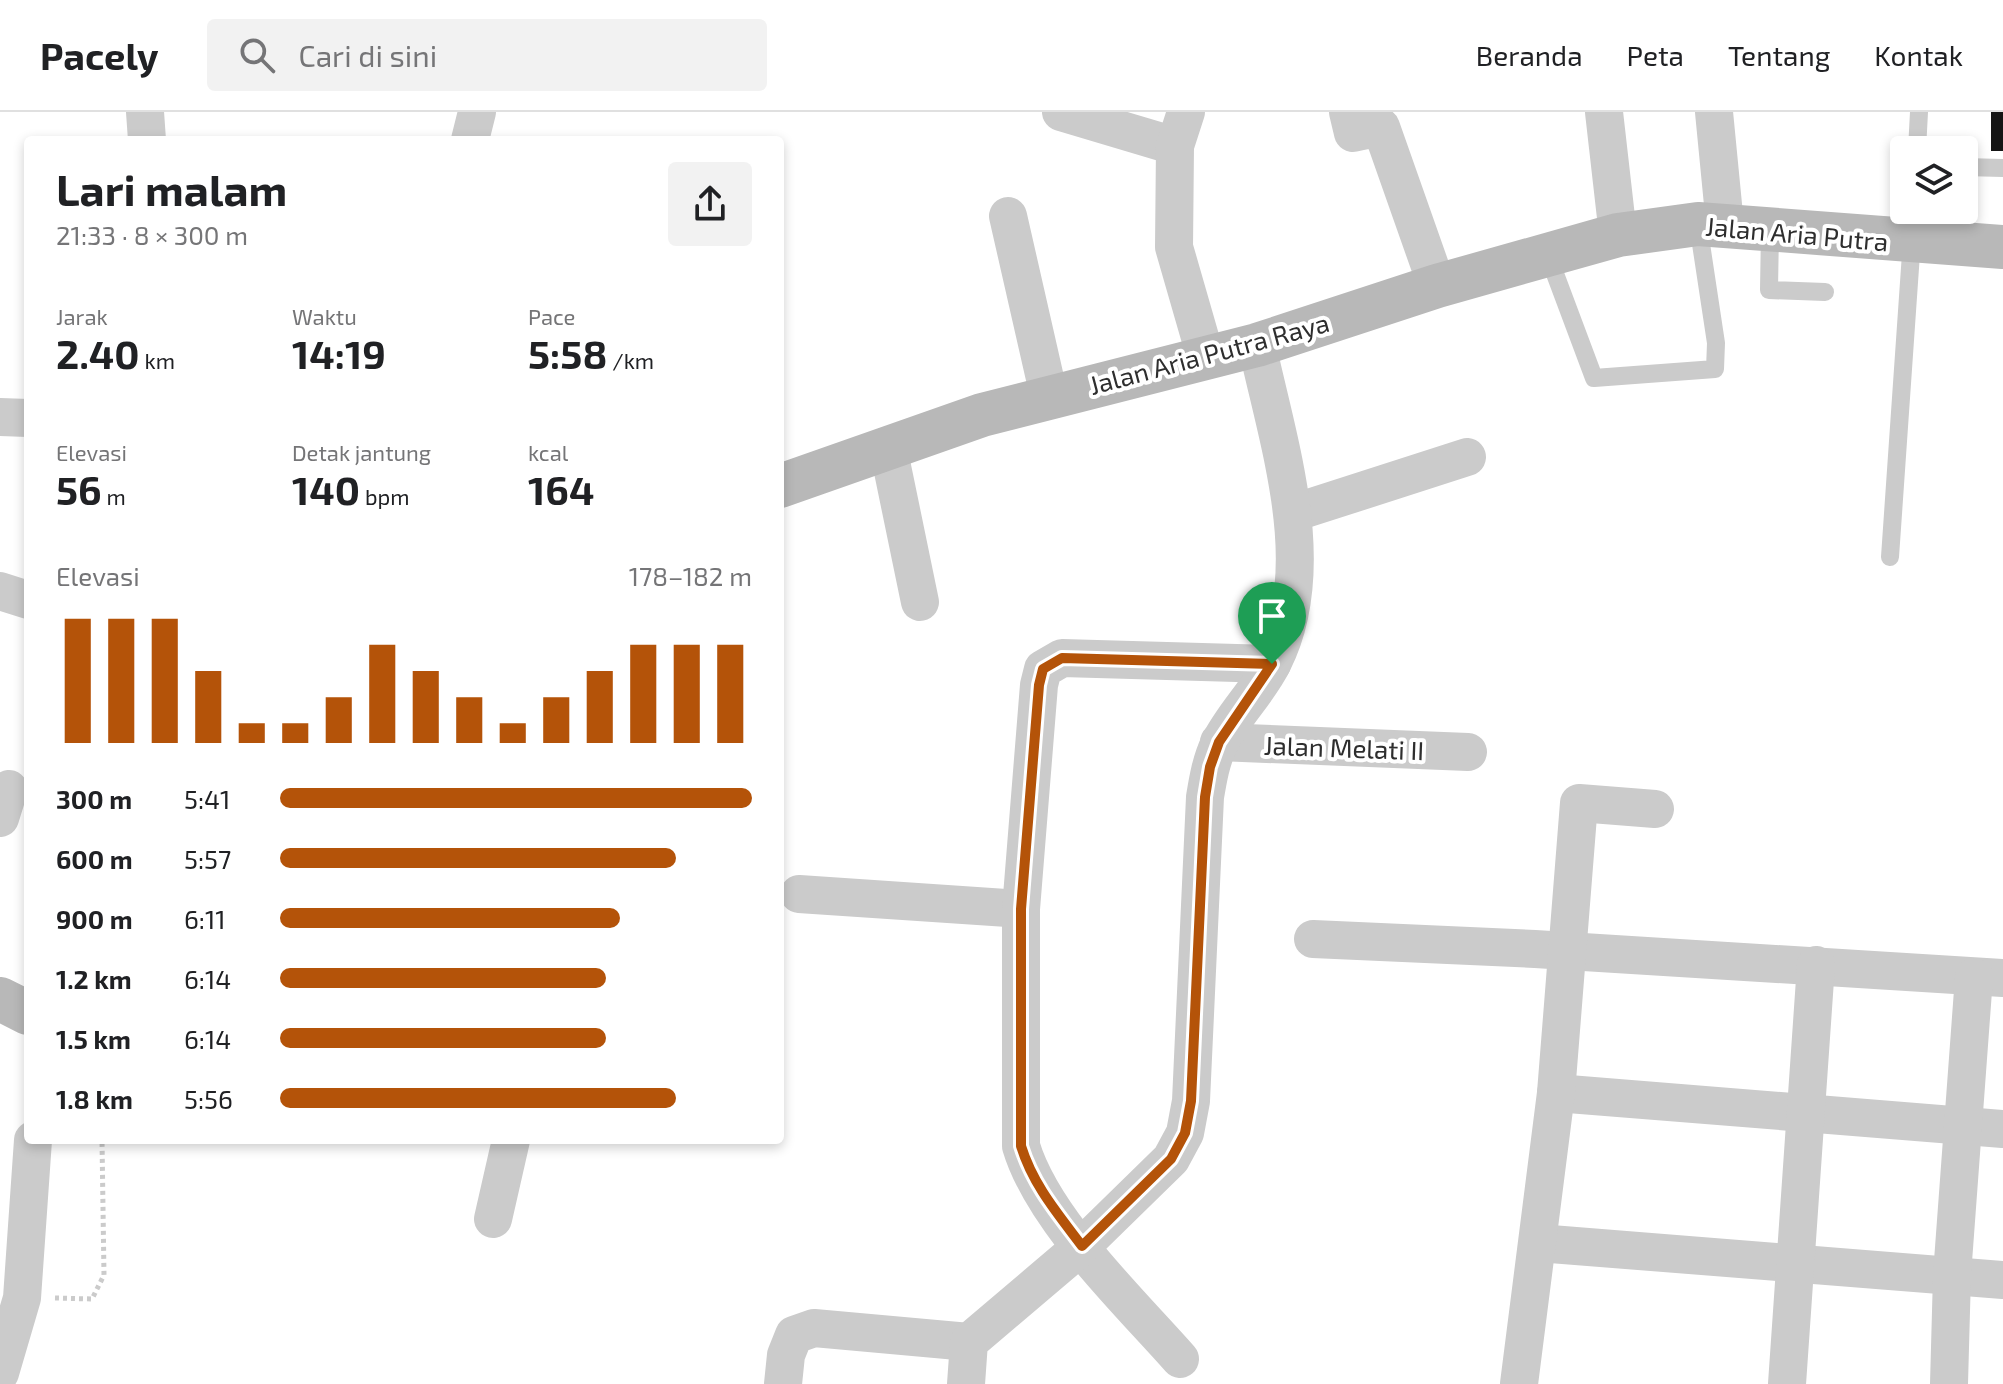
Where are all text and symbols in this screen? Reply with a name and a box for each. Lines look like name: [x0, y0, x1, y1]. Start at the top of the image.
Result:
search box: [207, 19, 767, 91]
text: Pacely: [40, 32, 159, 78]
icon: search: [235, 33, 279, 77]
text: Cari di sini: [299, 37, 437, 73]
text: Beranda: [1476, 38, 1583, 72]
text: Peta: [1627, 38, 1684, 72]
text: Tentang: [1728, 38, 1830, 72]
text: Kontak: [1874, 38, 1963, 72]
map controls: [1890, 136, 1978, 224]
button: layers: [1890, 136, 1978, 224]
text: Lari malam: [56, 162, 287, 215]
button: share: [668, 162, 752, 246]
street label: Jalan Aria Putra: [1704, 210, 1890, 256]
text: 21:33 · 8 × 300 m: [56, 219, 248, 250]
text: Jarak: [56, 303, 108, 329]
text: Waktu: [292, 303, 357, 329]
text: Pace: [528, 303, 575, 329]
street label: Jalan Aria Putra Raya: [1086, 306, 1332, 400]
text: 2.40: [56, 329, 140, 377]
text: 14:19: [292, 329, 386, 377]
text: 5:58: [528, 329, 607, 377]
text: km: [140, 347, 175, 373]
text: /km: [607, 347, 654, 373]
text: Elevasi: [56, 439, 127, 465]
text: Detak jantung: [292, 439, 431, 465]
text: kcal: [528, 439, 568, 465]
text: 56: [56, 465, 102, 513]
text: 140: [292, 465, 360, 513]
text: 164: [528, 465, 594, 513]
text: m: [102, 483, 126, 509]
text: bpm: [360, 483, 409, 509]
text: Elevasi: [56, 560, 140, 591]
text: 178–182 m: [629, 560, 752, 591]
pin: [1238, 582, 1306, 664]
icon: arrive: [1250, 594, 1294, 638]
street label: Jalan Melati II: [1263, 729, 1425, 765]
text: 300 m: [56, 783, 132, 814]
text: 5:41: [184, 783, 230, 814]
text: 600 m: [56, 843, 133, 874]
text: 5:57: [184, 843, 231, 874]
text: 900 m: [56, 903, 133, 934]
text: 6:11: [184, 903, 226, 934]
text: 1.2 km: [56, 963, 132, 994]
text: 6:14: [184, 963, 231, 994]
text: 1.5 km: [56, 1023, 131, 1054]
text: 6:14: [184, 1023, 231, 1054]
text: 1.8 km: [56, 1083, 133, 1114]
text: 5:56: [184, 1083, 233, 1114]

